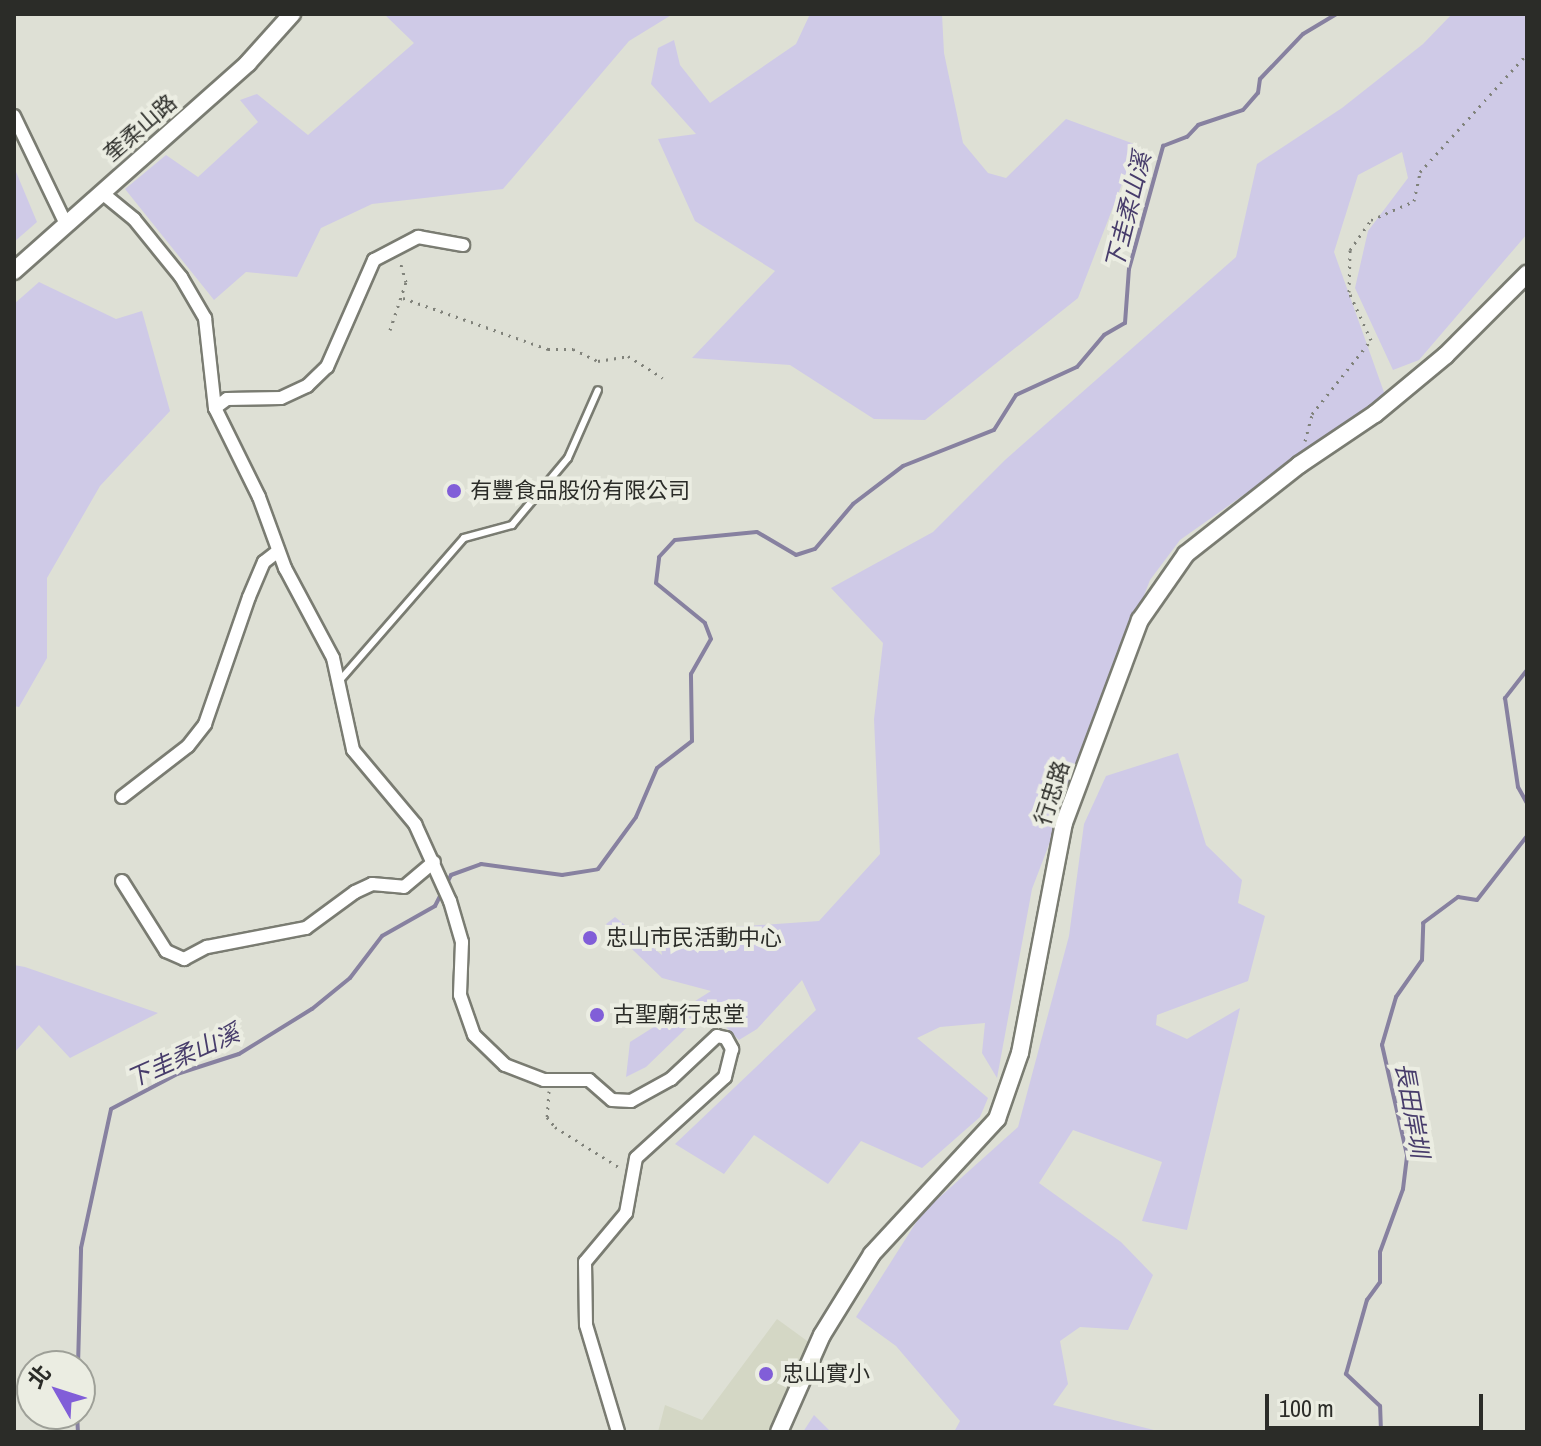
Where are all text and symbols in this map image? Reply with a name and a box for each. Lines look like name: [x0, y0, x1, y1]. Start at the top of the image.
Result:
street label: 奎柔山路: [98, 89, 182, 167]
water label: 下圭柔山溪: [1100, 149, 1156, 273]
place label: 有豐食品股份有限公司: [470, 478, 690, 504]
marker: 有豐食品股份有限公司: [445, 482, 463, 500]
street label: 行忠路: [1029, 758, 1075, 828]
place label: 忠山市民活動中心: [606, 925, 782, 951]
marker: 忠山市民活動中心: [581, 929, 599, 947]
place label: 古聖廟行忠堂: [613, 1002, 745, 1028]
marker: 古聖廟行忠堂: [588, 1006, 606, 1024]
water label: 下圭柔山溪: [122, 1018, 244, 1094]
water label: 長田岸圳: [1389, 1060, 1435, 1160]
north arrow: [16, 1350, 96, 1430]
text: 北: [20, 1358, 57, 1394]
place label: 忠山實小: [782, 1361, 870, 1387]
marker: 忠山實小: [757, 1365, 775, 1383]
scale bar: [1269, 1378, 1487, 1428]
text: 100 m: [1279, 1392, 1334, 1424]

